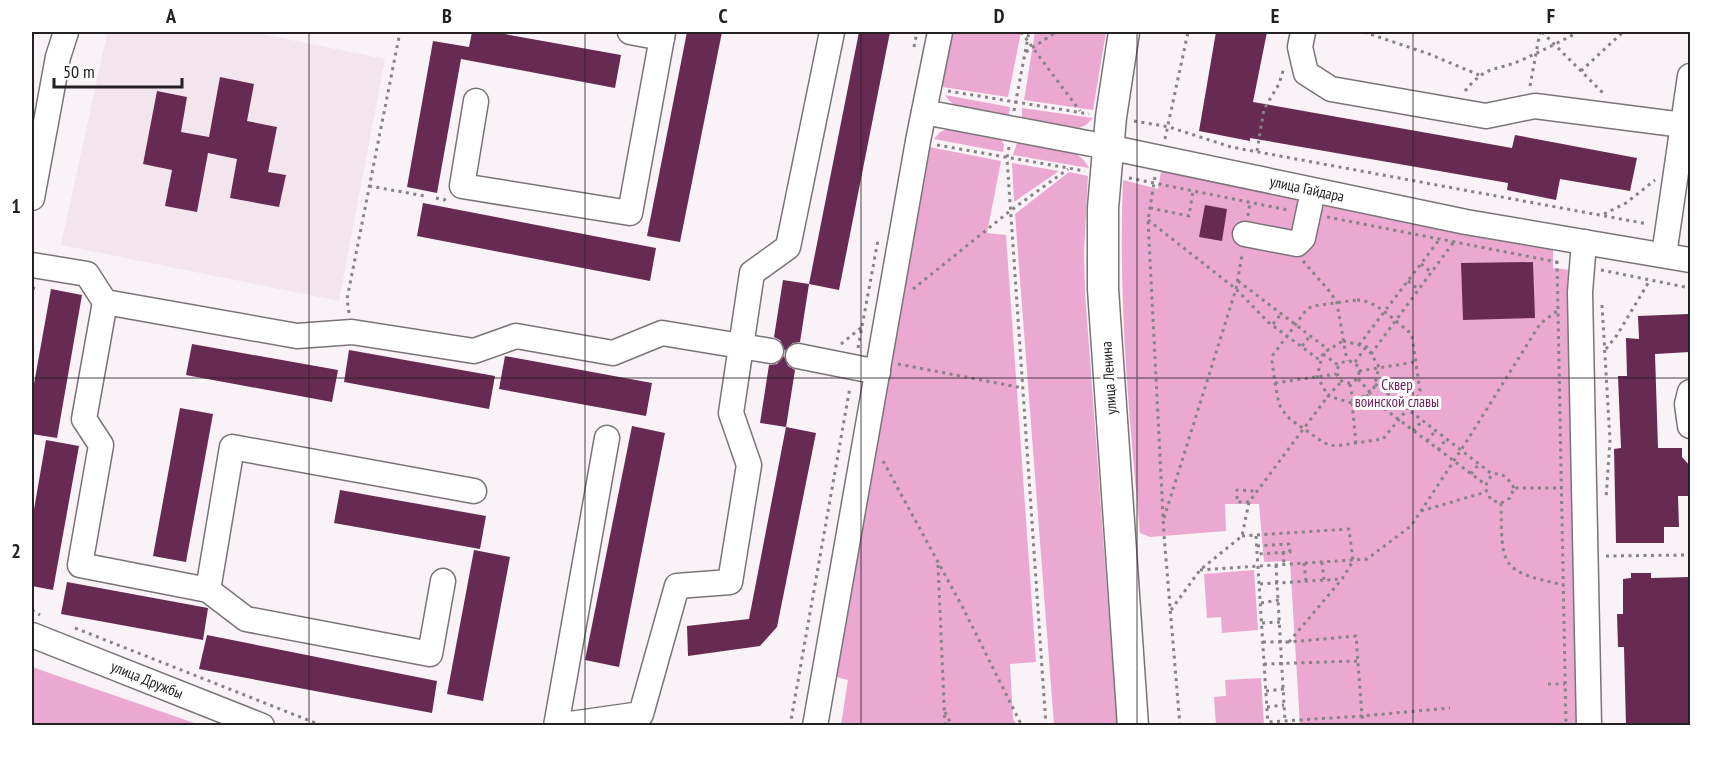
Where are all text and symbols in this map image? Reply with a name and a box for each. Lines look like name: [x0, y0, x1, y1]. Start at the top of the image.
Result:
text: A: [165, 3, 177, 29]
text: B: [442, 3, 452, 29]
text: C: [718, 3, 728, 29]
text: D: [994, 3, 1005, 29]
text: E: [1271, 3, 1279, 29]
text: F: [1547, 3, 1555, 29]
scale bar: [54, 51, 182, 89]
text: 50 m: [63, 60, 95, 83]
street label: улица Гайдара: [1268, 171, 1346, 206]
text: 1: [11, 193, 21, 219]
street label: улица Ленина: [1096, 341, 1121, 415]
park label: Сквер воинской славы: [1355, 375, 1439, 411]
text: 2: [11, 538, 21, 564]
street label: улица Дружбы: [108, 656, 186, 703]

